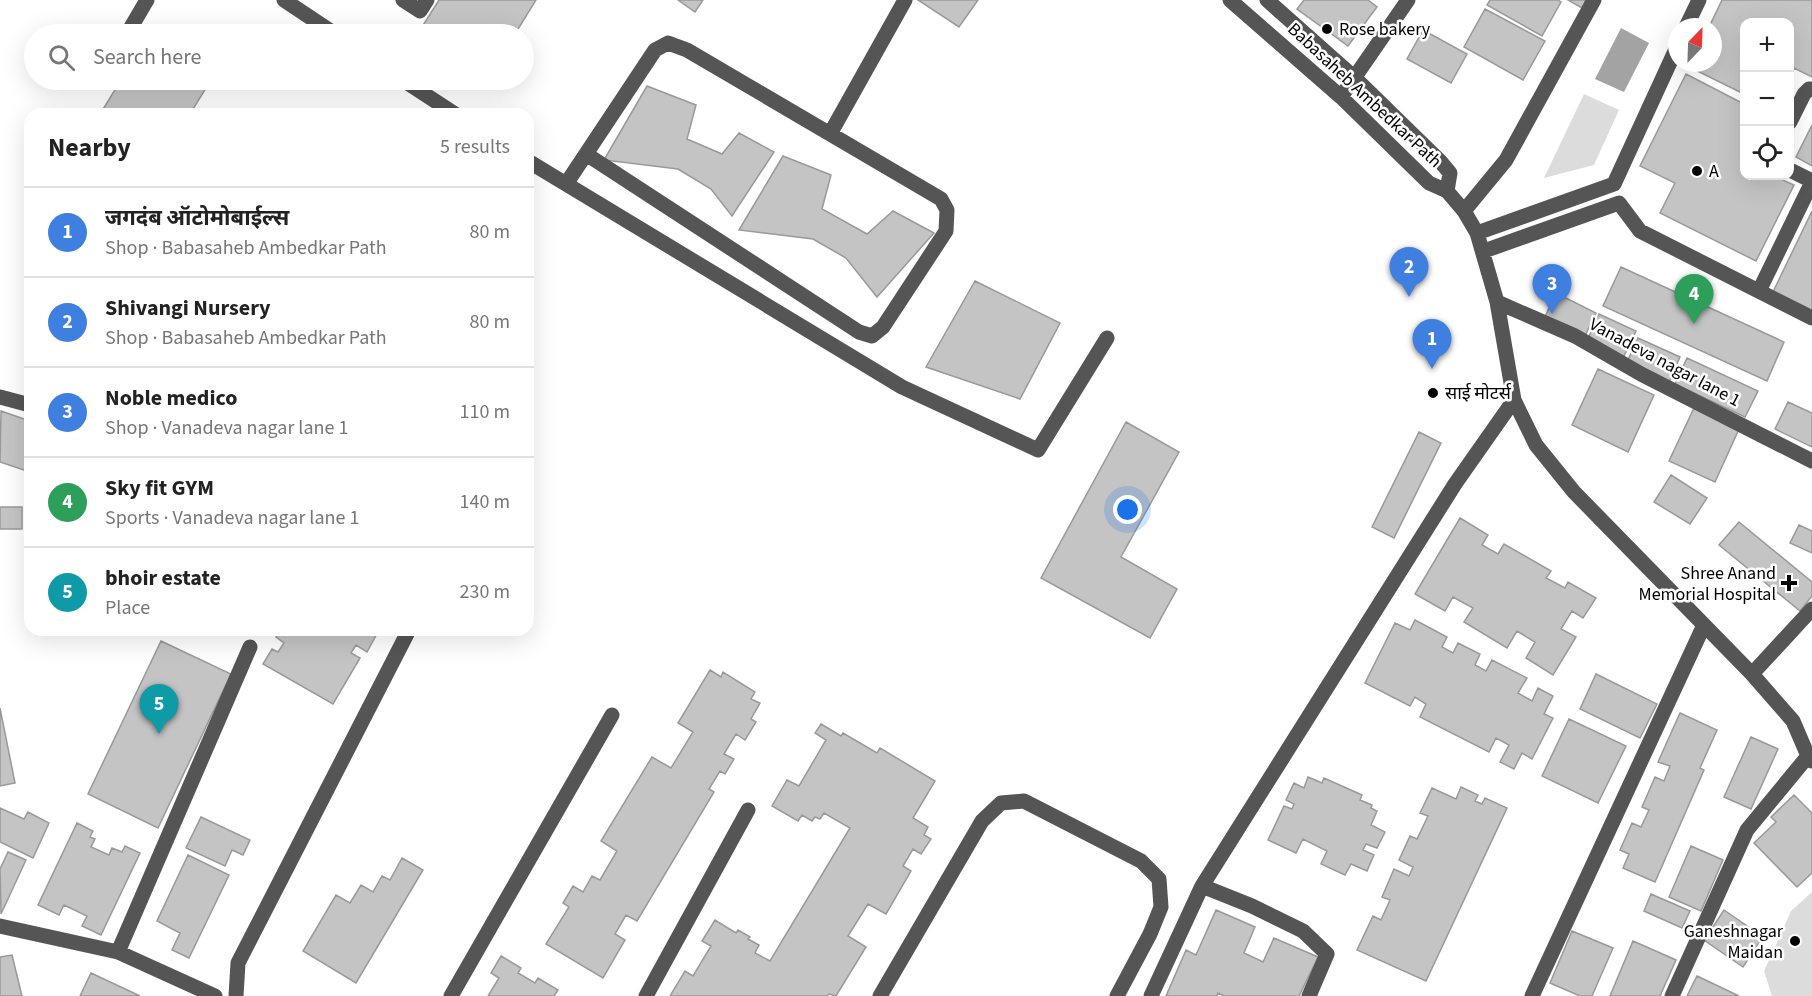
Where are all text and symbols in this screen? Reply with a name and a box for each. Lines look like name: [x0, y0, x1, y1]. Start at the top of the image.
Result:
street label: Babasaheb Ambedkar Path: [1282, 17, 1447, 174]
place label: Rose bakery: [1339, 17, 1431, 42]
north arrow: [1668, 18, 1722, 72]
map controls: [1740, 18, 1794, 180]
button: +: [1740, 18, 1794, 72]
marker: Rose bakery: [1320, 22, 1334, 36]
search box: [24, 24, 534, 90]
icon: search: [45, 41, 78, 74]
text: Search here: [93, 41, 201, 73]
button: −: [1740, 72, 1794, 126]
button: locate: [1740, 126, 1794, 180]
text: Nearby: [48, 129, 131, 166]
text: 5 results: [440, 133, 510, 161]
place label: A: [1709, 159, 1719, 184]
marker: A: [1690, 164, 1704, 178]
text: जगदंब ऑटोमोबाईल्स: [105, 202, 289, 234]
text: 1: [62, 218, 73, 246]
text: 80 m: [470, 218, 510, 246]
text: Shop · Babasaheb Ambedkar Path: [105, 234, 387, 262]
pin: 2: [1390, 248, 1428, 297]
pin: 3: [1532, 264, 1572, 314]
pin: 4: [1674, 274, 1714, 324]
text: Shivangi Nursery: [105, 292, 271, 324]
text: 2: [62, 308, 73, 336]
text: 80 m: [470, 308, 510, 336]
street label: Vanadeva nagar lane 1: [1585, 312, 1745, 413]
pin: 1: [1412, 320, 1452, 369]
text: Shop · Babasaheb Ambedkar Path: [105, 324, 387, 352]
place label: साई मोटर्स: [1445, 381, 1512, 406]
text: Noble medico: [105, 382, 237, 414]
marker: साई मोटर्स: [1426, 386, 1440, 400]
text: 3: [62, 398, 73, 426]
text: 110 m: [460, 398, 510, 426]
text: Shop · Vanadeva nagar lane 1: [105, 414, 348, 442]
text: Sky fit GYM: [105, 472, 214, 504]
text: 4: [62, 488, 73, 516]
text: 140 m: [460, 488, 510, 516]
your location: [1113, 495, 1142, 524]
text: Sports · Vanadeva nagar lane 1: [105, 504, 359, 532]
place label: Shree Anand Memorial Hospital: [1639, 561, 1776, 607]
text: bhoir estate: [105, 562, 221, 594]
marker: Shree Anand Memorial Hospital: [1780, 574, 1798, 592]
text: 5: [62, 578, 73, 606]
text: 230 m: [460, 578, 510, 606]
text: Place: [105, 594, 150, 622]
pin: 5: [140, 684, 178, 734]
place label: Ganeshnagar Maidan: [1684, 919, 1784, 965]
marker: Ganeshnagar Maidan: [1788, 934, 1802, 948]

